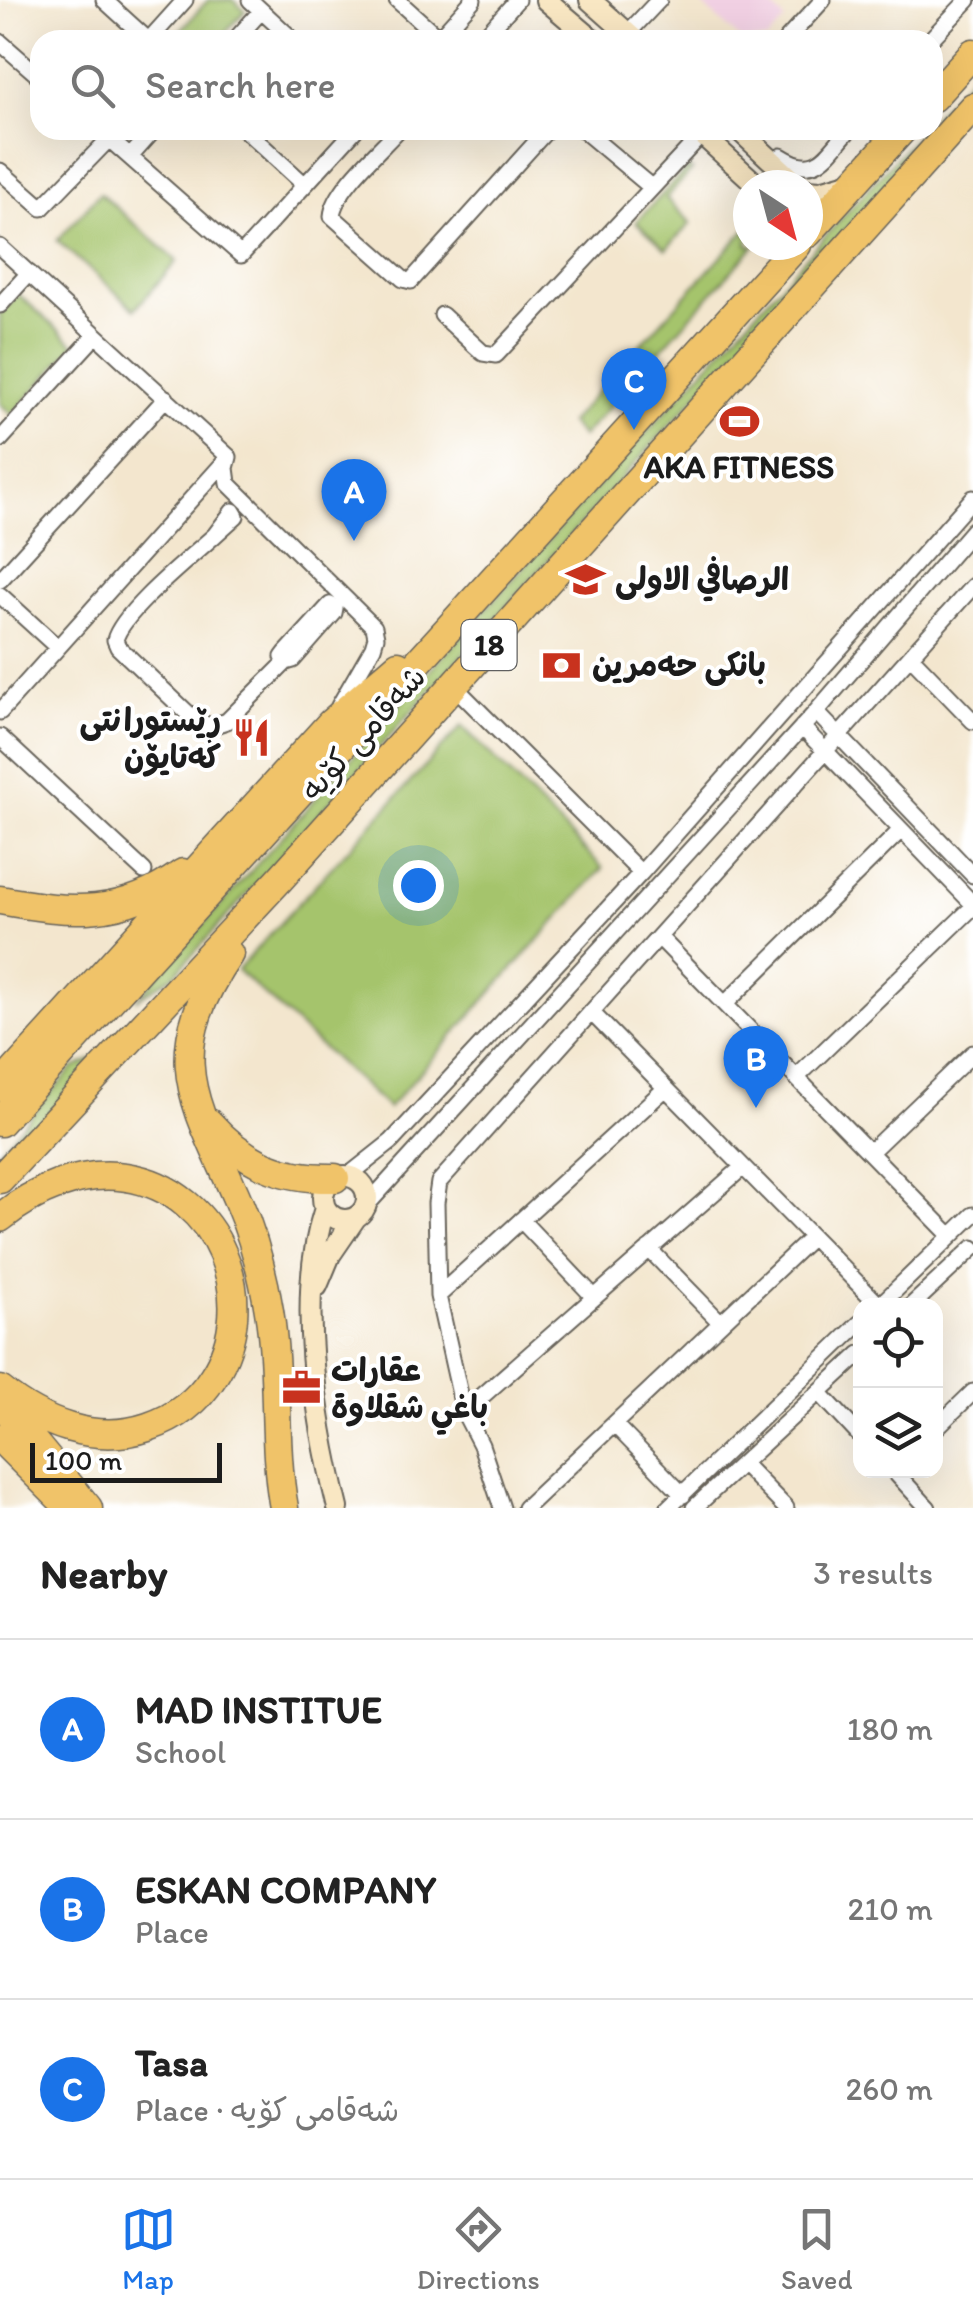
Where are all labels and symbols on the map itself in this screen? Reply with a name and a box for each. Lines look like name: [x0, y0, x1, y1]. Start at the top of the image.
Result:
north arrow: [733, 170, 823, 260]
pin: C: [602, 348, 666, 430]
sports icon: AKA FITNESS: [718, 401, 760, 443]
place label: AKA FITNESS: [643, 448, 834, 486]
pin: A: [322, 458, 386, 541]
place label: الرصافي الاولى: [615, 556, 789, 602]
school or university icon: الرصافي الاولى: [564, 558, 606, 600]
road number: 18: [462, 620, 516, 670]
bank icon: بانكی حه‌مرین: [541, 644, 583, 686]
place label: بانكی حه‌مرین: [592, 646, 766, 686]
street label: شەقامی کۆیە: [293, 658, 435, 810]
place label: ڕێستورانتی کەتایۆن: [79, 701, 221, 777]
restaurant icon: ڕێستورانتی کەتایۆن: [230, 717, 272, 759]
your location: [393, 860, 444, 911]
pin: B: [724, 1026, 788, 1108]
place label: عقارات باغي شقلاوة: [331, 1351, 488, 1436]
office icon: عقارات باغي شقلاوة: [280, 1367, 322, 1409]
scale bar: [30, 1438, 222, 1482]

